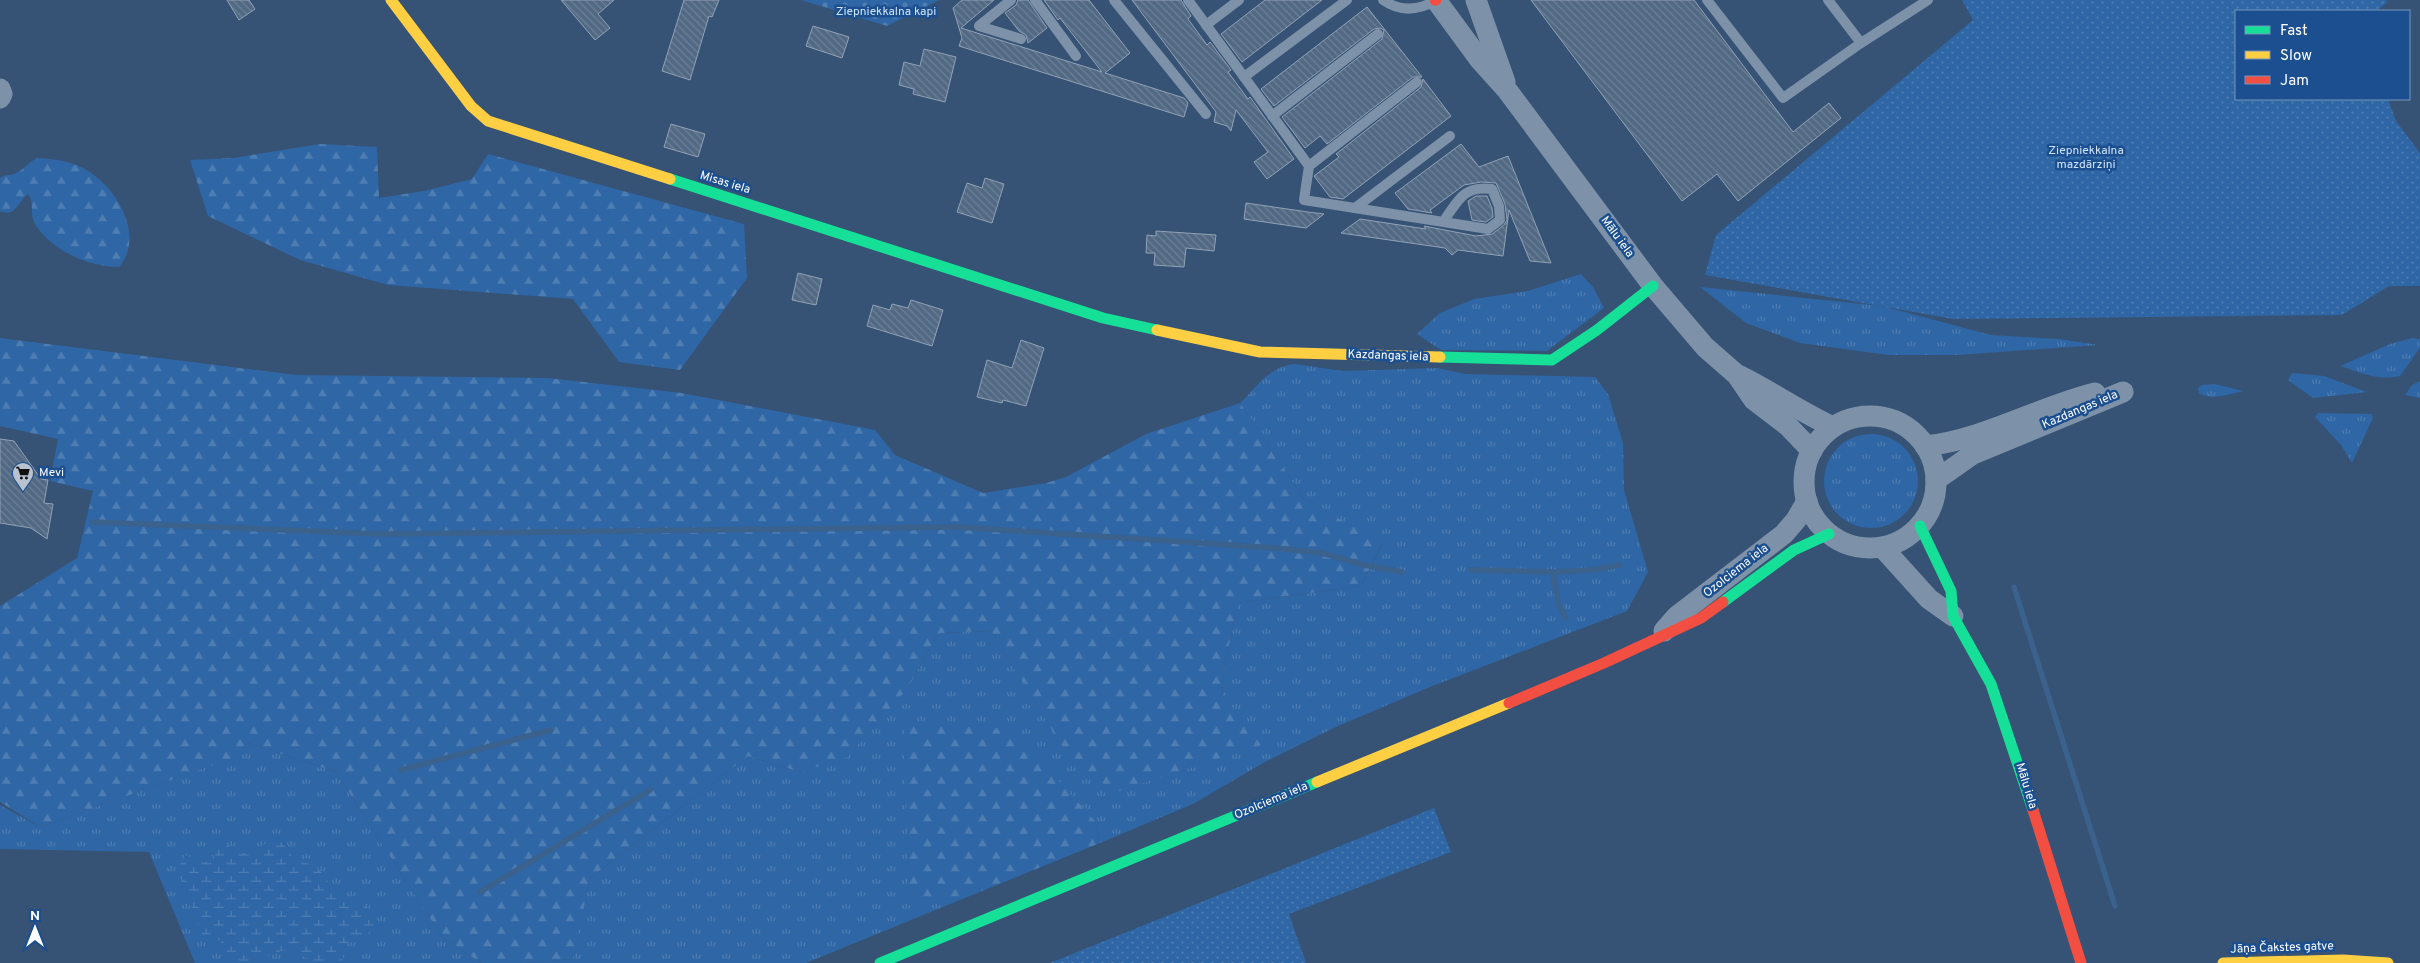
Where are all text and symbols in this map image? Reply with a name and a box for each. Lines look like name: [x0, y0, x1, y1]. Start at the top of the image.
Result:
park label: Ziepniekkalna kapi: [836, 4, 936, 20]
legend: [2235, 10, 2410, 100]
text: Fast: [2280, 22, 2308, 41]
text: Slow: [2280, 47, 2312, 66]
text: Jam: [2280, 72, 2309, 91]
park label: Ziepniekkalna mazdārziņi: [2048, 143, 2124, 173]
street label: Misas iela: [698, 168, 752, 198]
street label: Mālu iela: [1597, 213, 1637, 261]
street label: Kazdangas iela: [1347, 347, 1429, 365]
street label: Kazdangas iela: [2040, 387, 2120, 433]
supermarket icon: Mevi: [11, 461, 35, 492]
place label: Mevi: [39, 465, 64, 481]
street label: Ozolciema iela: [1700, 541, 1772, 601]
street label: Mālu iela: [2011, 761, 2041, 811]
street label: Ozolciema iela: [1232, 778, 1310, 824]
north arrow: [10, 903, 60, 953]
text: N: [30, 908, 40, 925]
street label: Jāņa Čakstes gatve: [2230, 938, 2334, 958]

